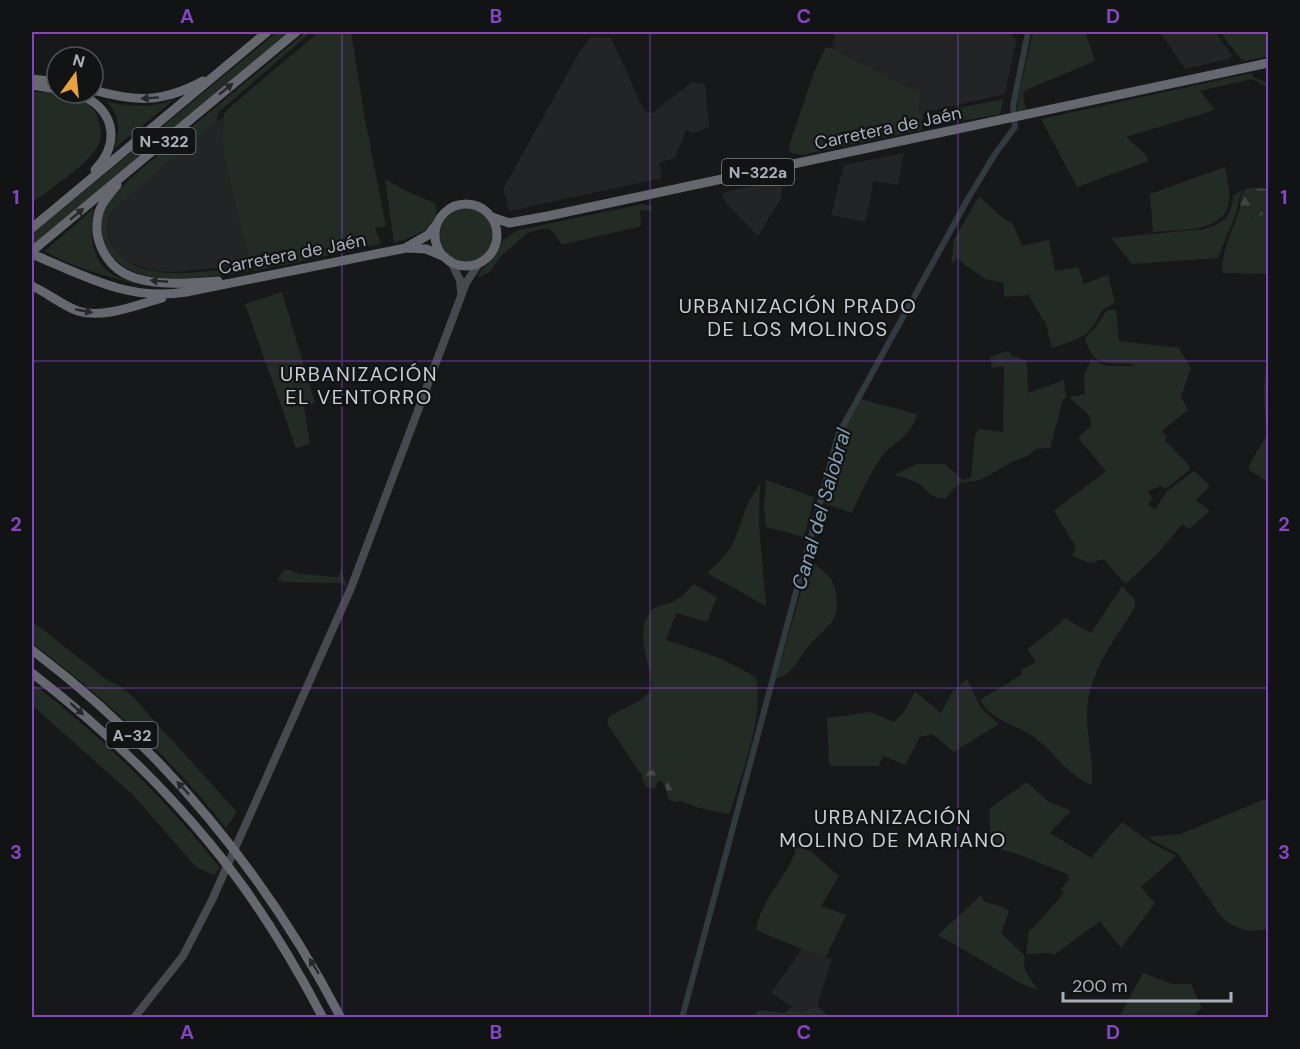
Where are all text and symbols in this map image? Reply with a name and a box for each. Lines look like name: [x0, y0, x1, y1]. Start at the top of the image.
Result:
text: A: [180, 3, 194, 29]
text: B: [490, 3, 502, 29]
text: C: [797, 3, 811, 29]
text: D: [1106, 3, 1120, 29]
north arrow: [45, 45, 105, 105]
text: N: [70, 49, 87, 73]
one-way arrow: [219, 83, 234, 96]
one-way arrow: [141, 94, 160, 103]
street label: Carretera de Jaén: [812, 101, 964, 155]
road number: N-322: [132, 128, 195, 154]
road number: N-322a: [722, 159, 794, 185]
text: 1: [12, 184, 20, 210]
text: 1: [1280, 184, 1288, 210]
one-way arrow: [69, 208, 84, 221]
street label: Carretera de Jaén: [216, 228, 368, 280]
one-way arrow: [149, 276, 168, 286]
district label: URBANIZACIÓN PRADO DE LOS MOLINOS: [679, 293, 917, 342]
one-way arrow: [75, 307, 94, 316]
district label: URBANIZACIÓN EL VENTORRO: [280, 361, 438, 410]
water label: Canal del Salobral: [786, 425, 857, 593]
text: 2: [10, 511, 22, 537]
text: 2: [1278, 511, 1290, 537]
one-way arrow: [69, 702, 84, 715]
road number: A-32: [106, 722, 158, 748]
one-way arrow: [177, 781, 190, 796]
district label: URBANIZACIÓN MOLINO DE MARIANO: [779, 804, 1007, 853]
text: 3: [10, 839, 22, 865]
text: 3: [1278, 839, 1290, 865]
one-way arrow: [308, 958, 319, 974]
scale bar: [1063, 965, 1231, 1003]
text: 200 m: [1072, 974, 1128, 998]
text: A: [180, 1019, 194, 1045]
text: B: [490, 1019, 502, 1045]
text: C: [797, 1019, 811, 1045]
text: D: [1106, 1019, 1120, 1045]

